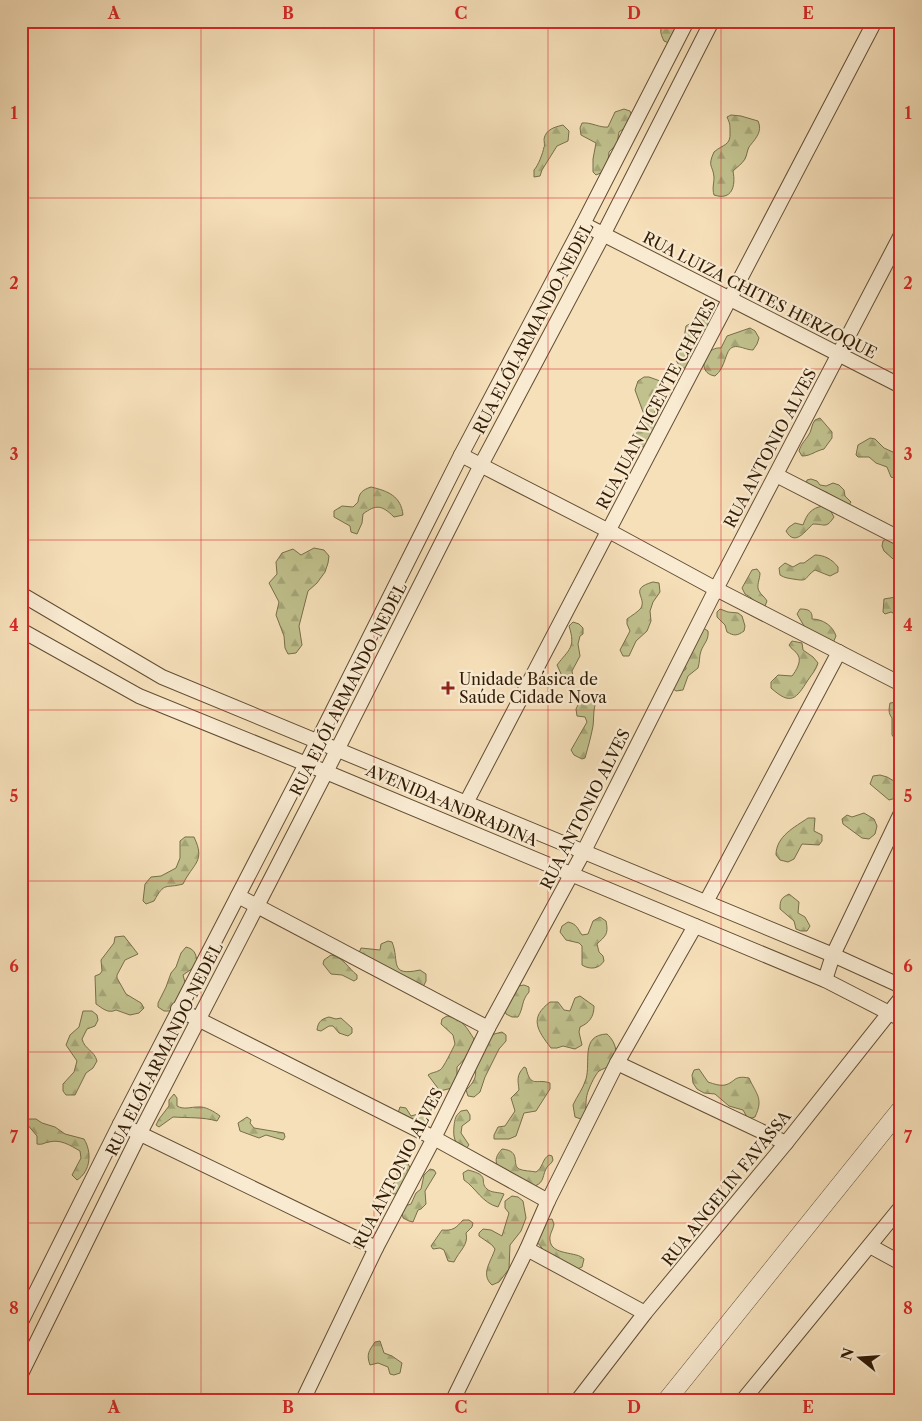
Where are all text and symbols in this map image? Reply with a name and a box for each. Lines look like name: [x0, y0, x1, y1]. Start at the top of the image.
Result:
text: A: [107, 3, 121, 23]
text: B: [282, 3, 294, 23]
text: C: [455, 3, 467, 23]
text: D: [627, 3, 641, 23]
text: E: [802, 3, 814, 23]
text: 1: [10, 103, 18, 123]
text: 1: [904, 103, 912, 123]
street label: RUA ELÓI ARMANDO NEDEL: [469, 218, 598, 437]
street label: RUA LUIZA CHITES HERZOQUE: [640, 227, 880, 363]
text: 2: [9, 273, 19, 293]
text: 2: [903, 273, 913, 293]
street label: RUA JUAN VICENTE CHAVES: [592, 295, 720, 513]
street label: RUA ANTONIO ALVES: [719, 365, 821, 531]
text: 3: [9, 444, 19, 464]
text: 3: [903, 444, 913, 464]
street label: RUA ELÓI ARMANDO NEDEL: [285, 578, 411, 799]
text: 4: [9, 615, 19, 635]
text: 4: [903, 615, 913, 635]
place label: Unidade Básica de Saúde Cidade Nova: [459, 669, 607, 707]
marker: Unidade Básica de Saúde Cidade Nova: [441, 681, 455, 695]
street label: RUA ANTONIO ALVES: [536, 725, 634, 893]
street label: AVENIDA ANDRADINA: [362, 759, 542, 851]
text: 5: [10, 786, 19, 806]
text: 5: [904, 786, 913, 806]
street label: RUA ELÓI ARMANDO NEDEL: [101, 938, 227, 1159]
text: 6: [9, 956, 19, 976]
text: 6: [903, 956, 913, 976]
street label: RUA ANTONIO ALVES: [349, 1084, 447, 1252]
street label: RUA ANGELIN FAVASSA: [657, 1105, 796, 1270]
text: 7: [10, 1127, 19, 1147]
text: 7: [904, 1127, 913, 1147]
text: 8: [9, 1298, 19, 1318]
text: 8: [903, 1298, 913, 1318]
north arrow: [834, 1334, 884, 1384]
text: N: [837, 1346, 858, 1363]
text: A: [107, 1397, 121, 1417]
text: B: [282, 1397, 294, 1417]
text: C: [455, 1397, 467, 1417]
text: D: [627, 1397, 641, 1417]
text: E: [802, 1397, 814, 1417]

